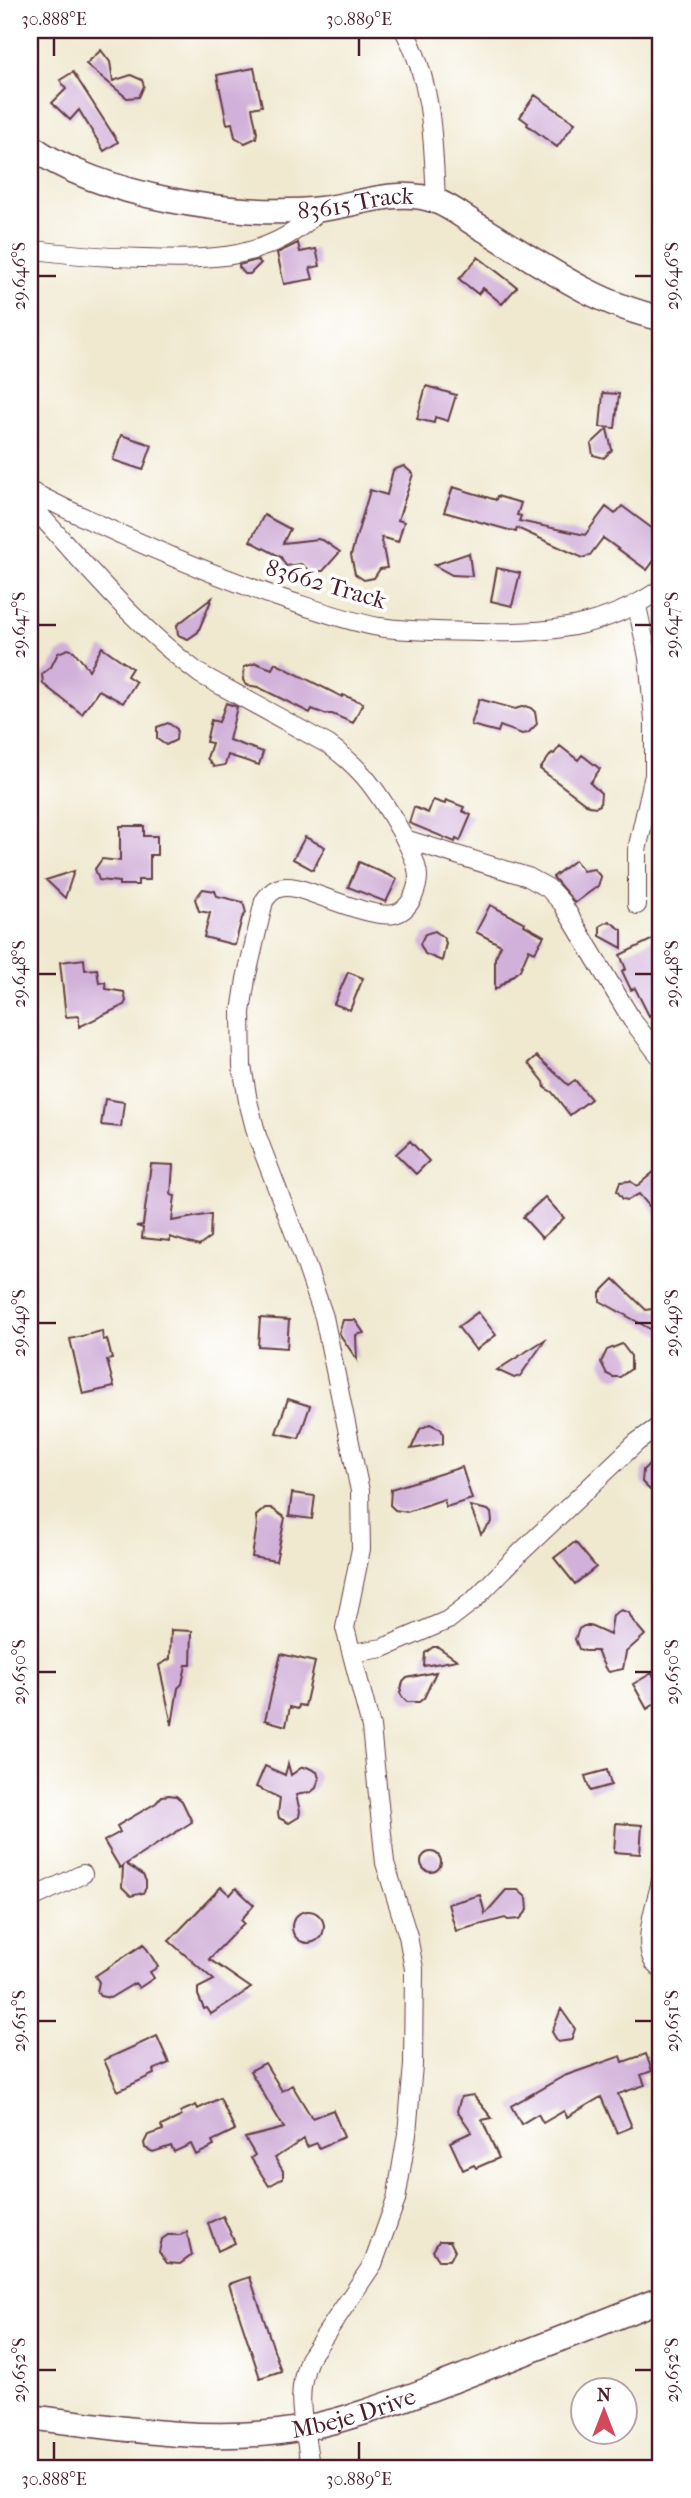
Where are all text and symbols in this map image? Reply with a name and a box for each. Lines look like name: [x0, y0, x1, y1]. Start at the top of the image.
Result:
text: 30.888°E: [21, 9, 87, 30]
text: 30.889°E: [326, 9, 392, 30]
street label: 83615 Track: [297, 182, 415, 225]
text: 29.646°S: [9, 242, 30, 310]
text: 29.646°S: [662, 242, 683, 310]
street label: 83662 Track: [262, 553, 390, 615]
text: 29.647°S: [9, 592, 30, 658]
text: 29.647°S: [662, 592, 683, 658]
text: 29.648°S: [9, 940, 30, 1008]
text: 29.648°S: [662, 940, 683, 1008]
text: 29.649°S: [9, 1289, 30, 1357]
text: 29.649°S: [662, 1289, 683, 1357]
text: 29.650°S: [9, 1639, 30, 1705]
text: 29.650°S: [662, 1639, 683, 1705]
text: 29.651°S: [9, 1990, 30, 2052]
text: 29.651°S: [662, 1990, 683, 2052]
text: 29.652°S: [9, 2338, 30, 2402]
text: 29.652°S: [662, 2338, 683, 2402]
north arrow: [568, 2376, 638, 2446]
street label: Mbeje Drive: [289, 2382, 420, 2444]
text: N: [597, 2384, 612, 2406]
text: 30.888°E: [21, 2469, 87, 2490]
text: 30.889°E: [326, 2469, 392, 2490]

